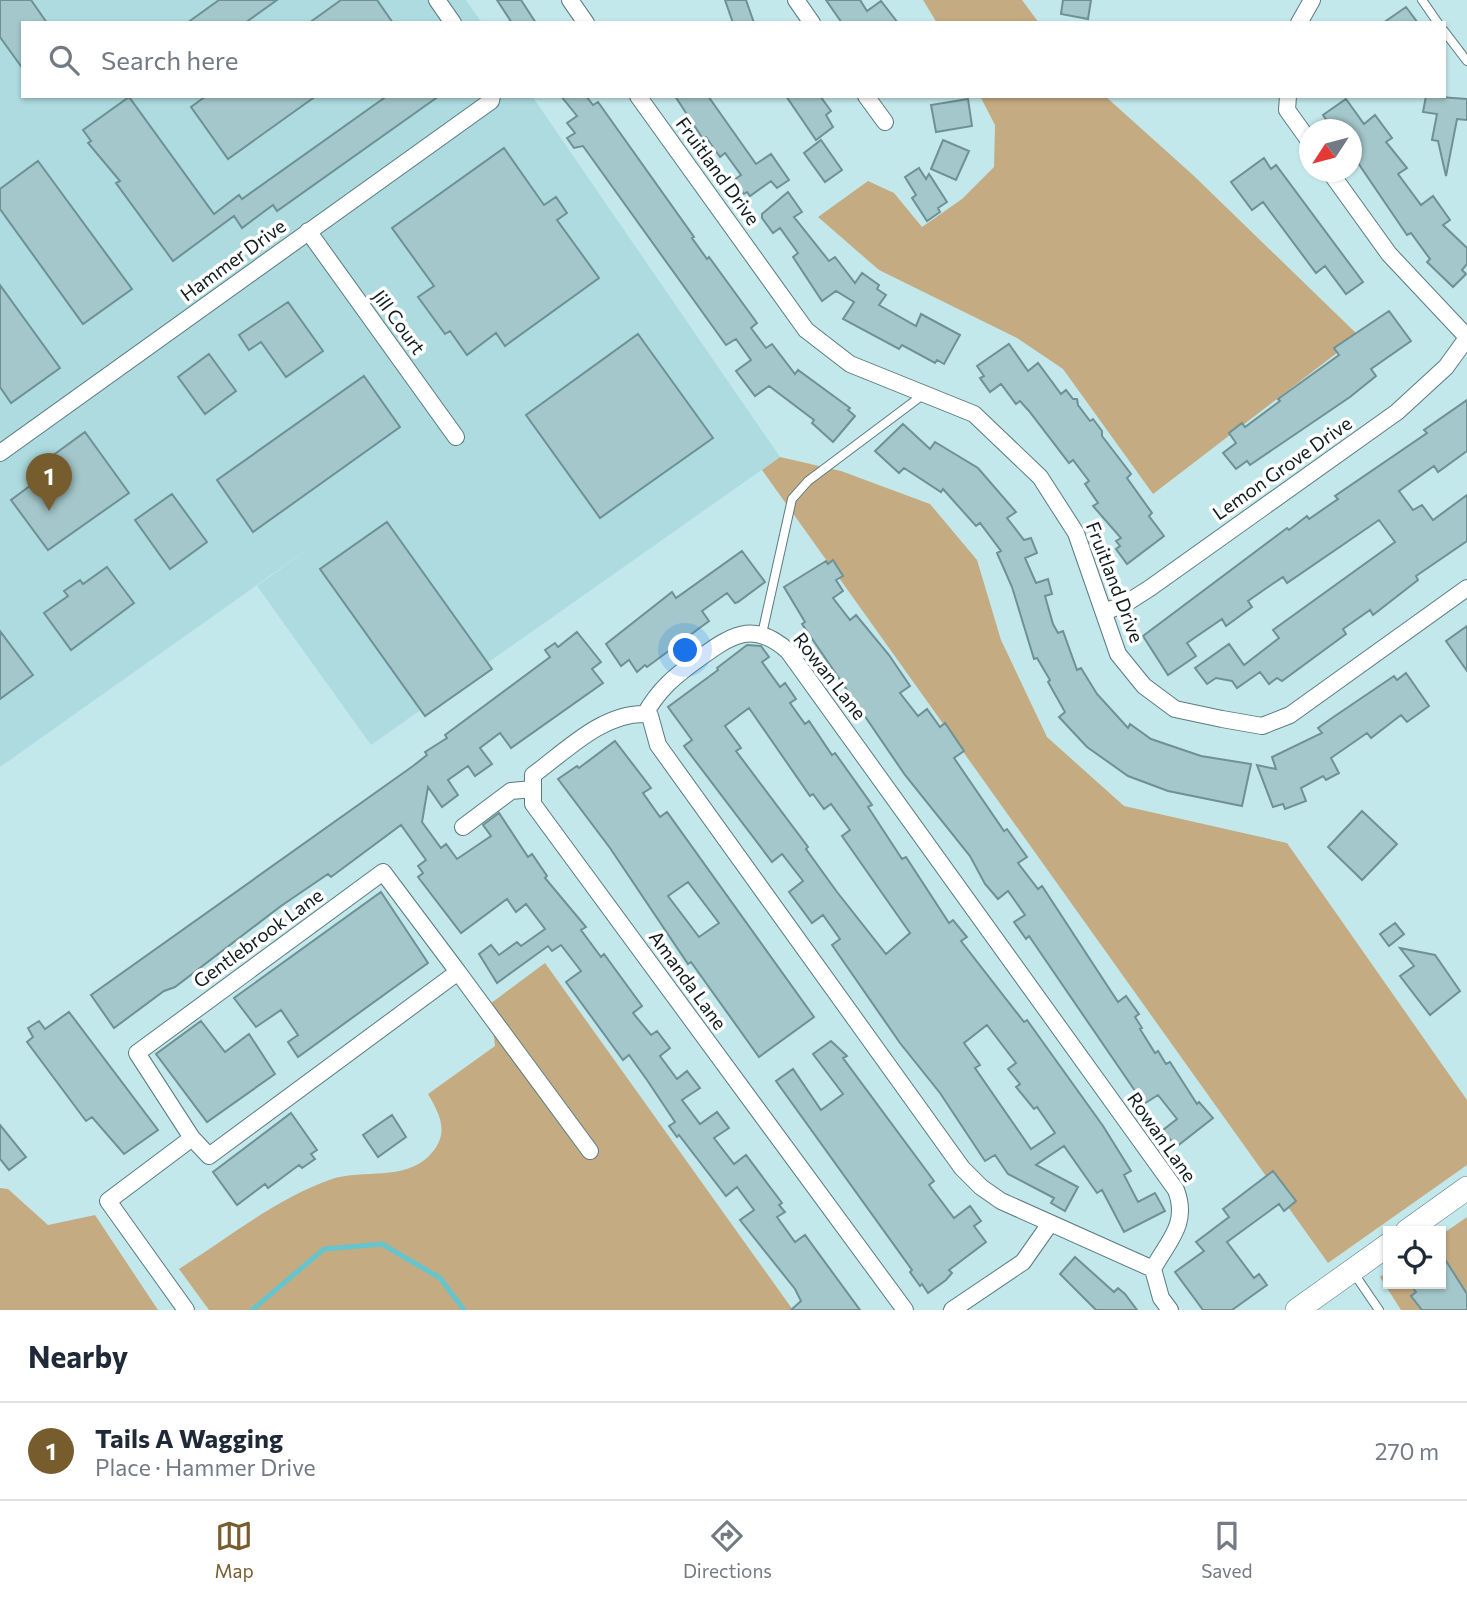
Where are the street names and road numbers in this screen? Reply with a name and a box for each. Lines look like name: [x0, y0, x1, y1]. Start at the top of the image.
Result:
street label: Fruitland Drive: [672, 112, 765, 229]
street label: Hammer Drive: [176, 214, 290, 305]
street label: Jill Court: [368, 285, 431, 359]
street label: Lemon Grove Drive: [1208, 411, 1356, 524]
street label: Fruitland Drive: [1082, 518, 1149, 646]
street label: Rowan Lane: [789, 628, 872, 724]
street label: Gentlebrook Lane: [189, 883, 327, 992]
street label: Amanda Lane: [645, 926, 732, 1034]
street label: Rowan Lane: [1123, 1087, 1202, 1186]

